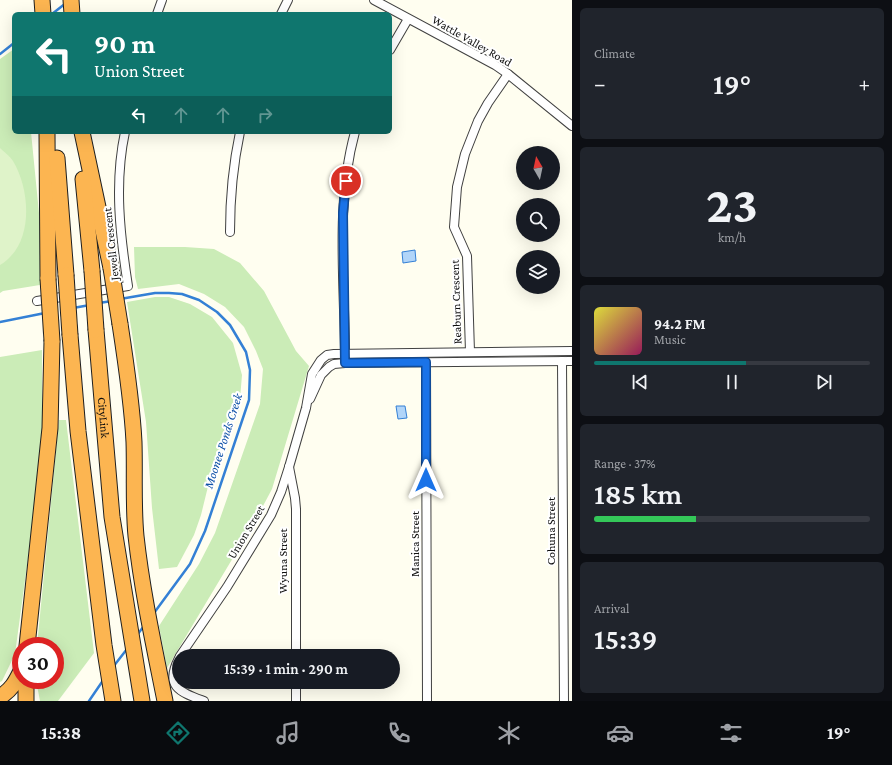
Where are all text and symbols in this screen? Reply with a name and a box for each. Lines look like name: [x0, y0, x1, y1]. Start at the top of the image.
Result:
street label: Wattle Valley Road: [429, 12, 515, 70]
icon: left: [28, 28, 80, 80]
text: 90 m: [94, 28, 155, 59]
text: Climate: [594, 46, 635, 61]
text: Union Street: [94, 61, 184, 81]
text: 19°: [713, 67, 751, 100]
text: −: [594, 71, 606, 96]
text: +: [858, 71, 870, 96]
icon: left: [128, 104, 150, 126]
icon: ahead: [170, 104, 192, 126]
icon: ahead: [212, 104, 234, 126]
icon: right: [254, 104, 276, 126]
north arrow: [516, 146, 560, 190]
map controls: [516, 146, 560, 294]
pin: [329, 164, 363, 198]
icon: arrive: [335, 170, 357, 192]
text: 23: [706, 175, 758, 233]
button: search: [516, 198, 560, 242]
street label: Jewell Crescent: [100, 206, 122, 282]
text: km/h: [718, 230, 746, 245]
button: layers: [516, 250, 560, 294]
street label: Reaburn Crescent: [447, 259, 464, 344]
text: 94.2 FM: [654, 316, 706, 332]
text: Music: [654, 332, 686, 347]
icon: previous: [629, 371, 651, 393]
icon: pause: [721, 371, 743, 393]
icon: next: [813, 371, 835, 393]
water label: Moonee Ponds Creek: [200, 390, 246, 491]
street label: CityLink: [95, 397, 112, 439]
text: Range · 37%: [594, 456, 656, 471]
position arrow: [405, 459, 447, 501]
text: 185 km: [594, 477, 682, 510]
street label: Cohuna Street: [544, 496, 558, 565]
street label: Union Street: [225, 502, 268, 561]
street label: Manica Street: [408, 510, 422, 577]
street label: Wyuna Street: [276, 527, 290, 594]
text: Arrival: [594, 601, 629, 616]
text: 15:39: [594, 622, 657, 655]
speed limit sign: 30: [12, 637, 64, 689]
text: 15:39 · 1 min · 290 m: [224, 661, 348, 677]
icon: directions: [164, 719, 192, 747]
icon: music: [274, 719, 302, 747]
icon: phone: [385, 719, 413, 747]
icon: climate: [495, 719, 523, 747]
icon: car: [606, 719, 634, 747]
icon: filters: [717, 719, 745, 747]
text: 15:38: [41, 723, 81, 743]
text: 19°: [827, 723, 851, 743]

